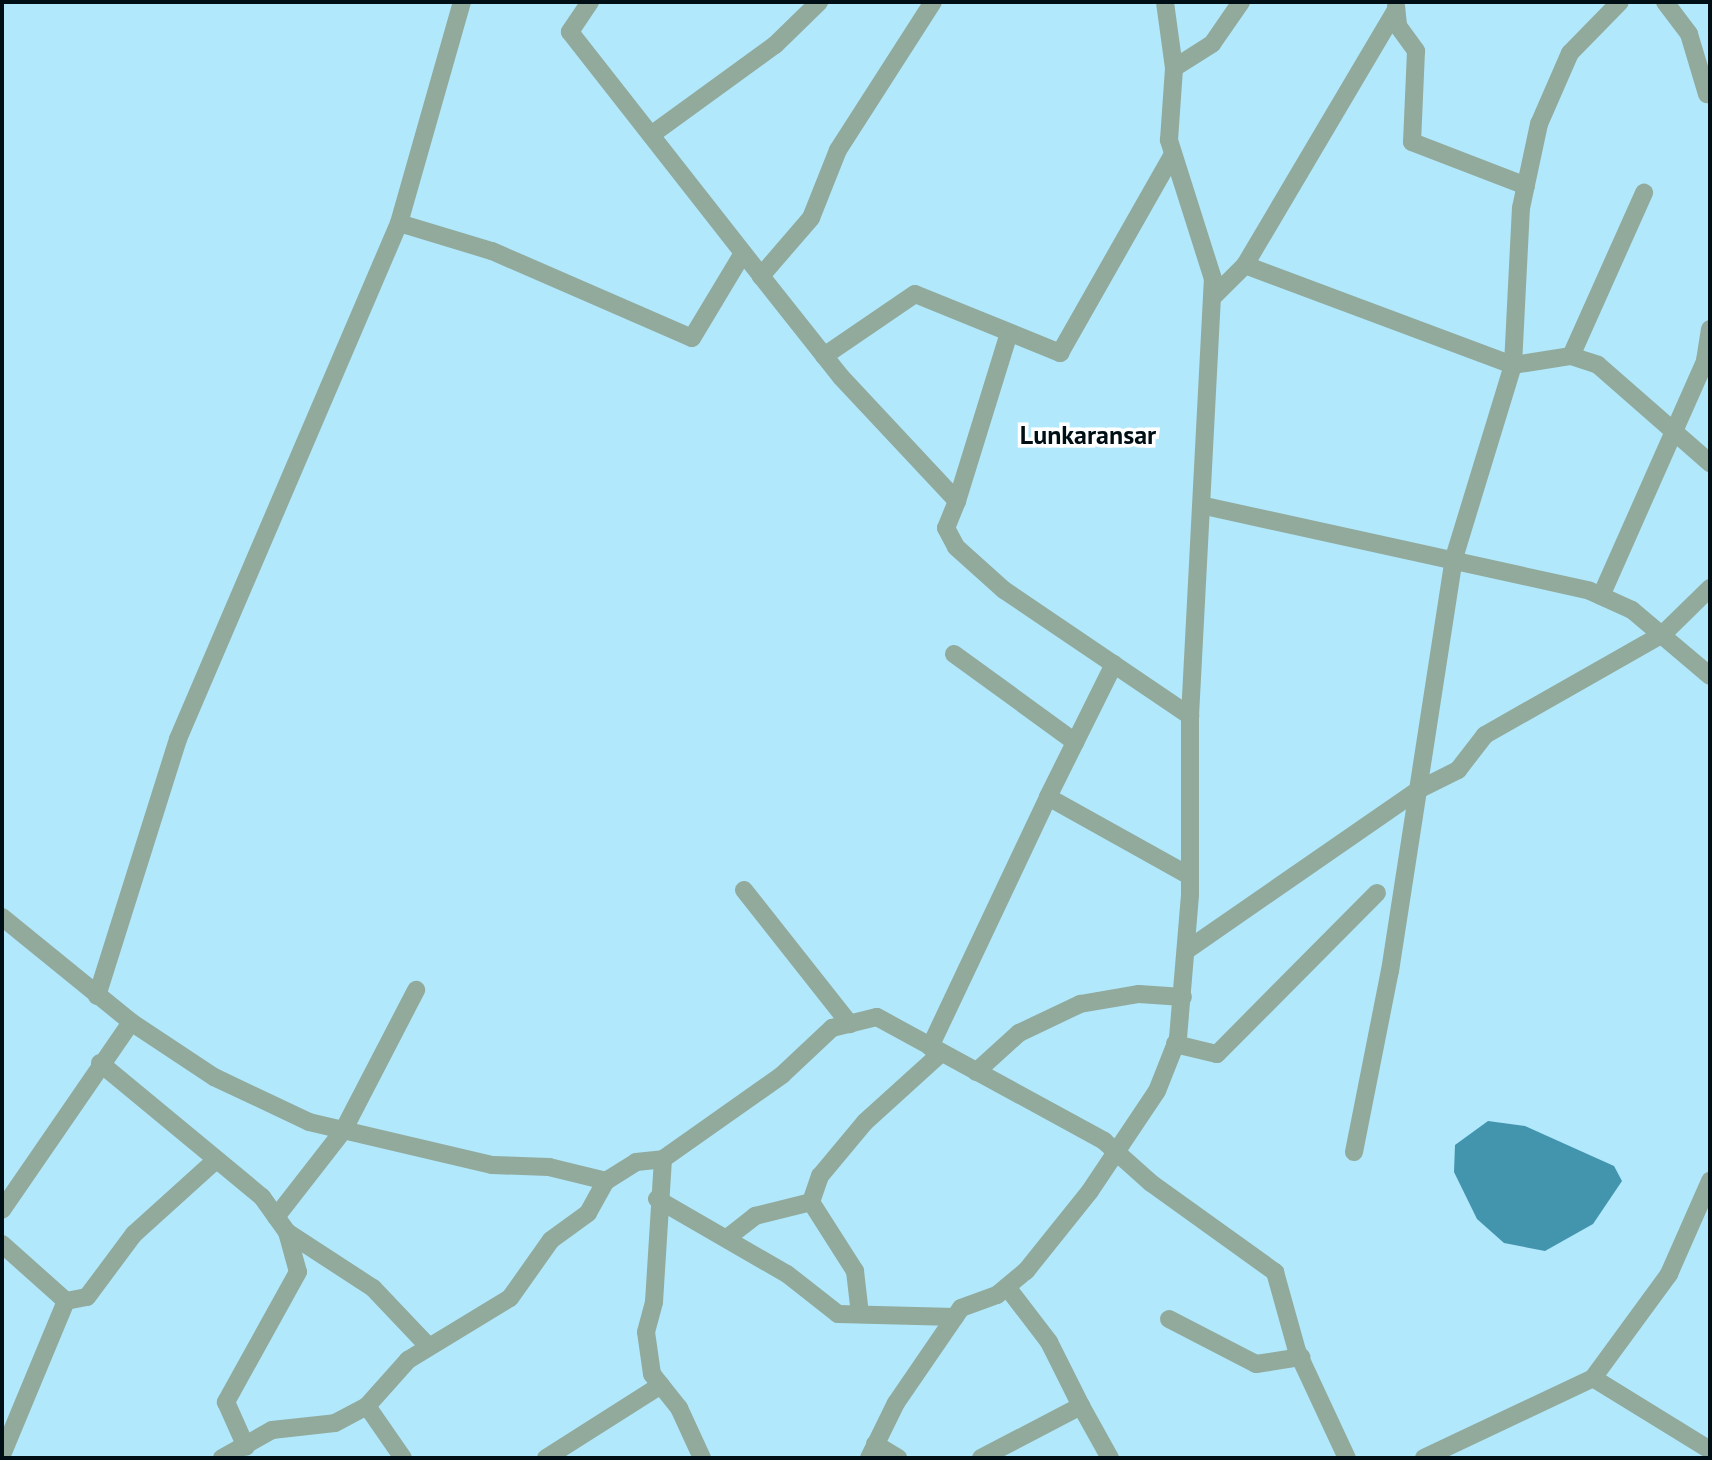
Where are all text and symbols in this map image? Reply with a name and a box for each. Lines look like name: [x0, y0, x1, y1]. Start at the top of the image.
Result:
district label: Lunkaransar: [1020, 419, 1156, 451]

